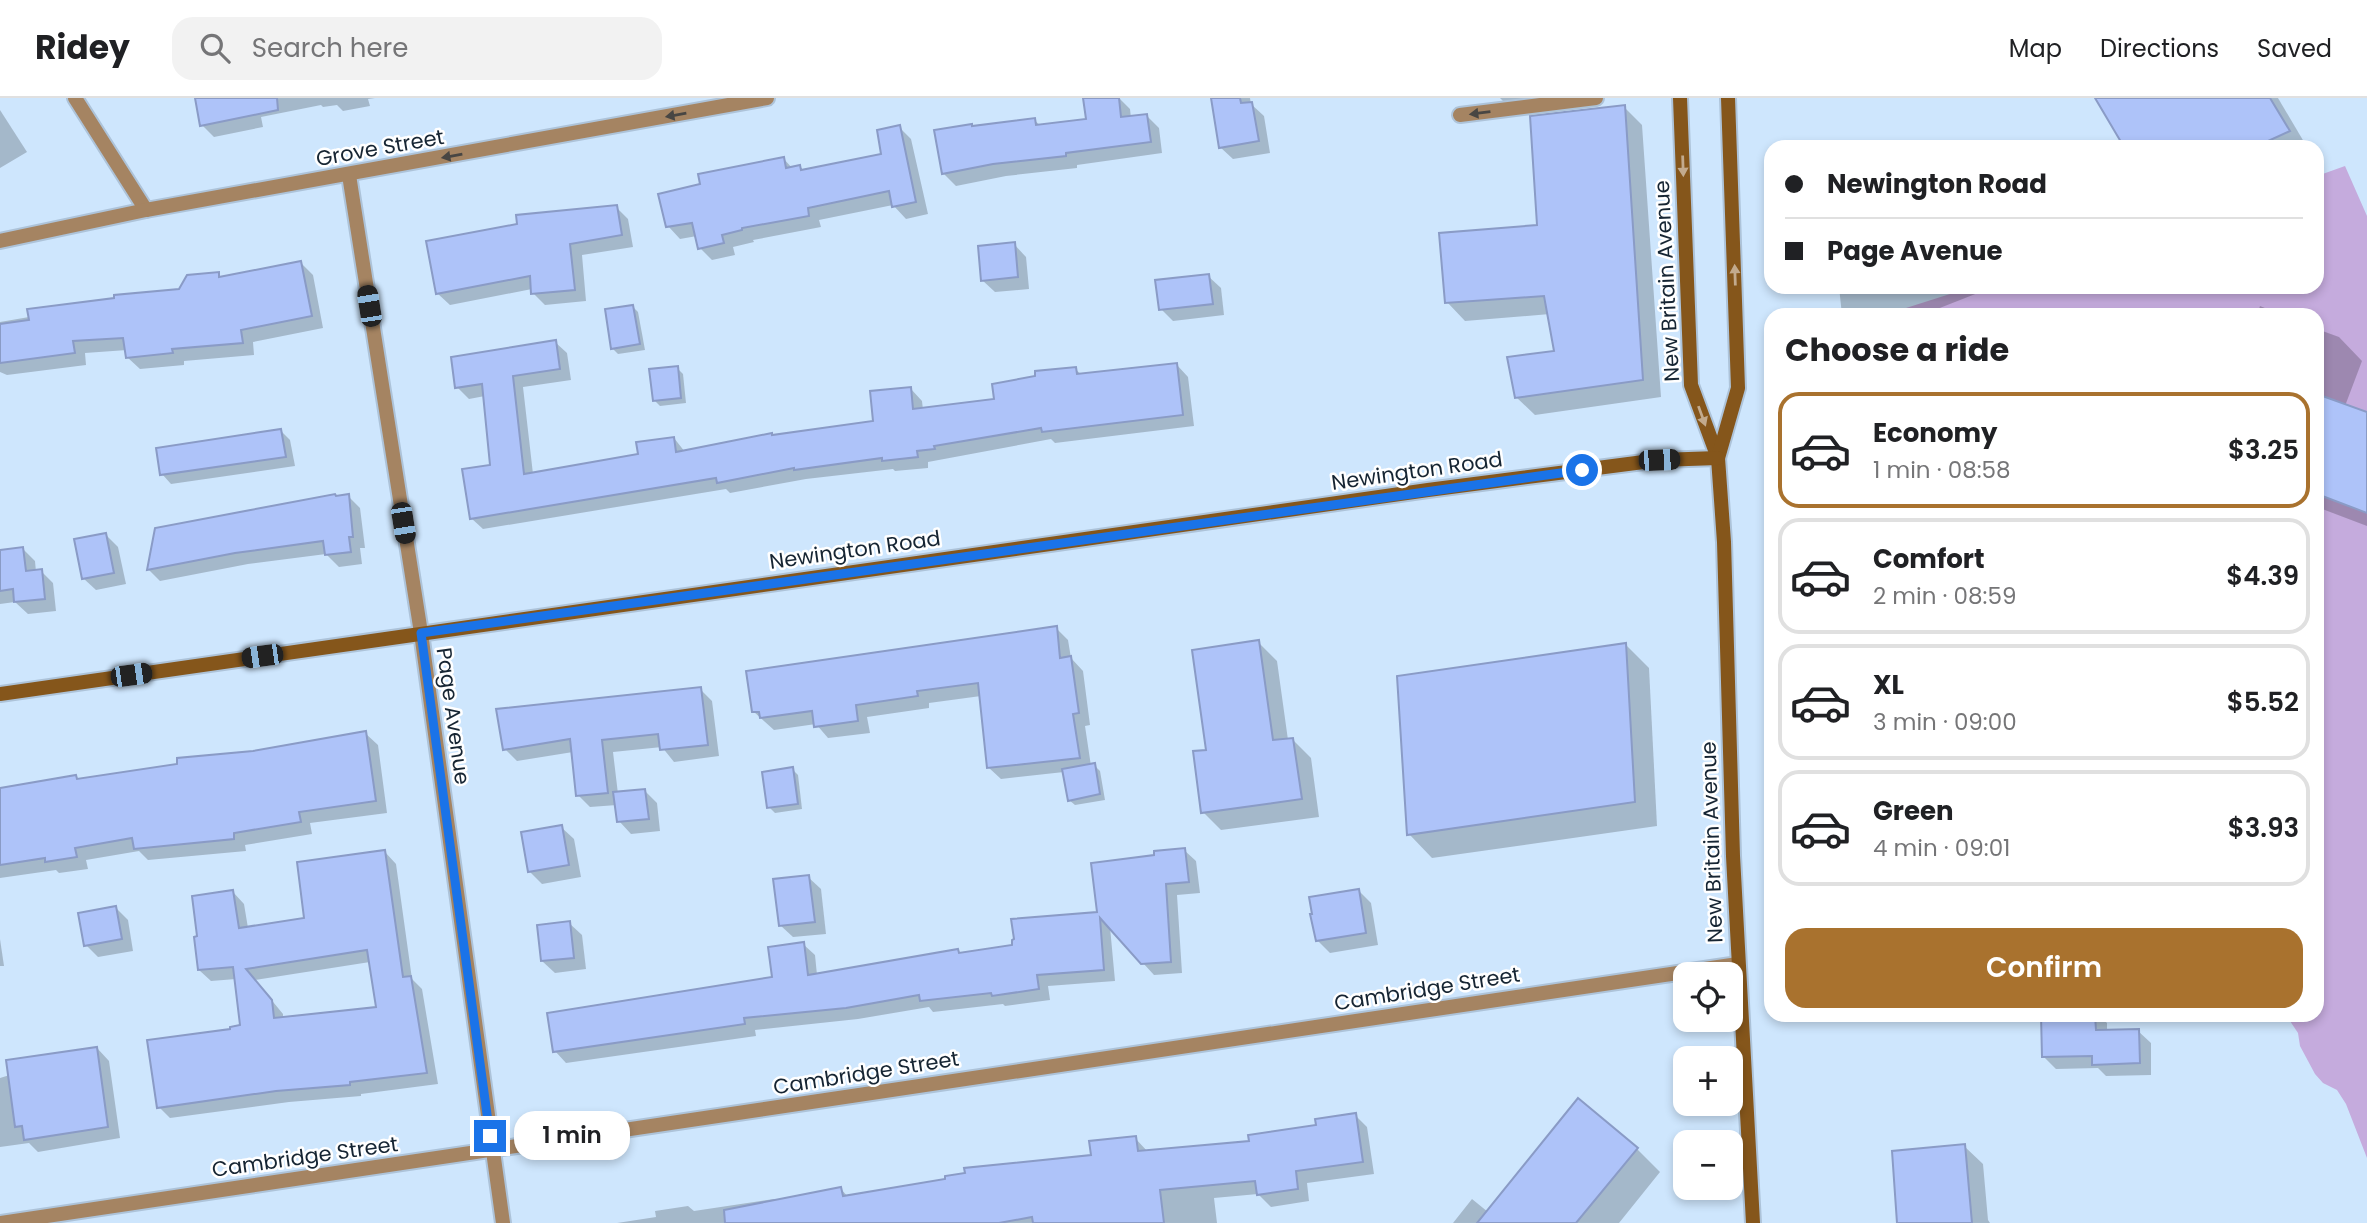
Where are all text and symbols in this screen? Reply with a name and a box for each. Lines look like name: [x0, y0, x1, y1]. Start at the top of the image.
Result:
search box: [172, 17, 662, 80]
text: Ridey: [35, 24, 130, 71]
icon: search: [196, 29, 234, 67]
text: Search here: [252, 30, 408, 66]
text: Map: [2009, 32, 2062, 65]
text: Directions: [2100, 32, 2219, 65]
text: Saved: [2257, 32, 2332, 65]
one-way arrow: [1469, 107, 1491, 118]
one-way arrow: [665, 110, 687, 121]
street label: Grove Street: [314, 122, 446, 173]
one-way arrow: [441, 151, 463, 162]
one-way arrow: [1677, 155, 1688, 177]
text: Newington Road: [1827, 166, 2047, 202]
street label: New Britain Avenue: [1647, 180, 1686, 382]
text: Page Avenue: [1827, 233, 2003, 269]
one-way arrow: [1729, 264, 1740, 286]
car: [356, 284, 383, 328]
text: Choose a ride: [1785, 327, 2009, 372]
one-way arrow: [1697, 406, 1708, 427]
text: Economy: [1873, 415, 1997, 451]
icon: car: [1789, 419, 1852, 482]
text: $3.25: [2228, 432, 2299, 468]
street label: Newington Road: [1329, 444, 1504, 497]
car: [1638, 449, 1681, 471]
route start: [1566, 454, 1598, 486]
text: 1 min · 08:58: [1873, 454, 2011, 486]
car: [390, 501, 417, 545]
street label: Newington Road: [767, 523, 942, 576]
text: Comfort: [1873, 541, 1985, 577]
icon: car: [1789, 545, 1852, 608]
text: $4.39: [2226, 558, 2299, 594]
text: 2 min · 08:59: [1873, 580, 2016, 612]
car: [240, 643, 285, 669]
street label: Page Avenue: [430, 646, 477, 786]
car: [109, 662, 154, 688]
text: XL: [1873, 667, 1904, 703]
icon: car: [1789, 671, 1852, 734]
text: $5.52: [2227, 684, 2299, 720]
text: 3 min · 09:00: [1873, 706, 2017, 738]
street label: New Britain Avenue: [1693, 741, 1730, 943]
text: Green: [1873, 793, 1954, 829]
icon: car: [1789, 797, 1852, 860]
text: $3.93: [2228, 810, 2299, 846]
text: 4 min · 09:01: [1873, 832, 2010, 864]
button: Confirm: [1785, 928, 2303, 1008]
street label: Cambridge Street: [1332, 959, 1522, 1018]
map controls: [1673, 962, 1743, 1200]
button: locate: [1673, 962, 1743, 1032]
street label: Cambridge Street: [771, 1043, 961, 1102]
button: +: [1673, 1046, 1743, 1116]
callout: 1 min: [514, 1112, 630, 1160]
text: 1 min: [542, 1119, 602, 1151]
route end: [474, 1120, 506, 1152]
street label: Cambridge Street: [210, 1129, 400, 1184]
button: −: [1673, 1130, 1743, 1200]

